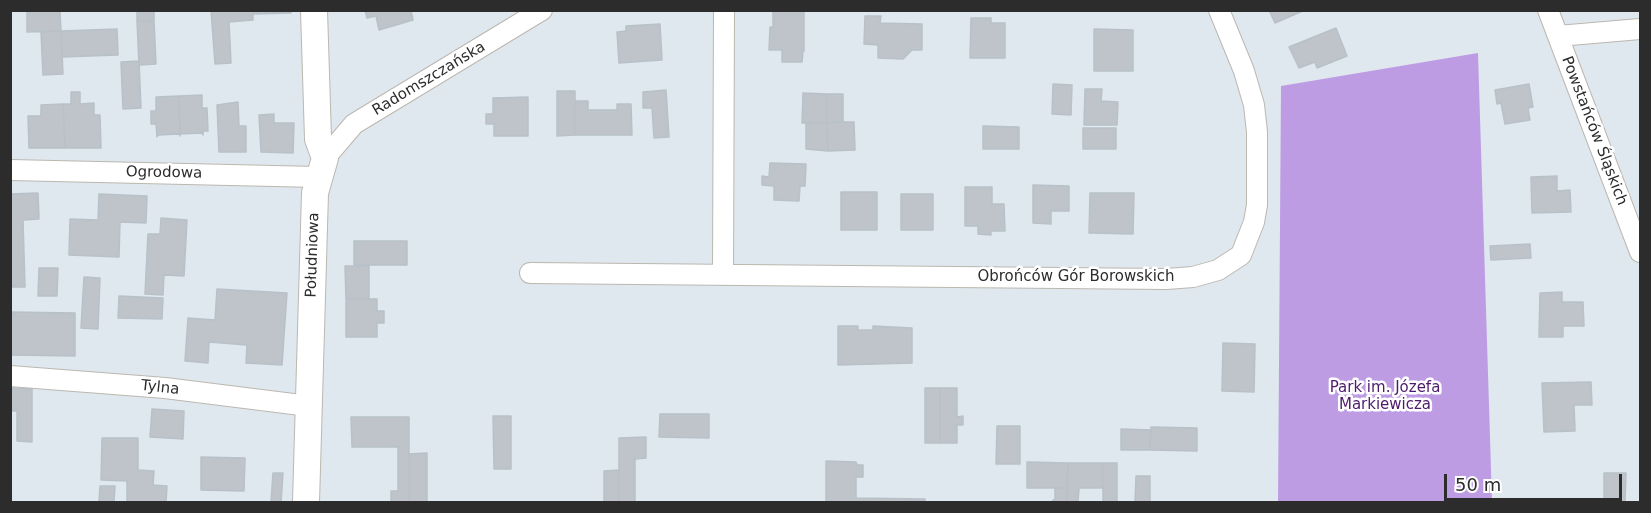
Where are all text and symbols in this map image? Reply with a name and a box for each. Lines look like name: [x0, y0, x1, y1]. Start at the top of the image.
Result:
street label: Radomszczańska: [369, 38, 489, 120]
street label: Powstańców Śląskich: [1557, 54, 1631, 208]
street label: Ogrodowa: [126, 163, 202, 183]
street label: Południowa: [303, 212, 323, 298]
street label: Obrońców Gór Borowskich: [977, 268, 1175, 286]
street label: Tylna: [140, 377, 180, 399]
park label: Park im. Józefa Markiewicza: [1330, 379, 1440, 414]
scale bar: [1447, 462, 1626, 500]
text: 50 m: [1455, 474, 1501, 495]

